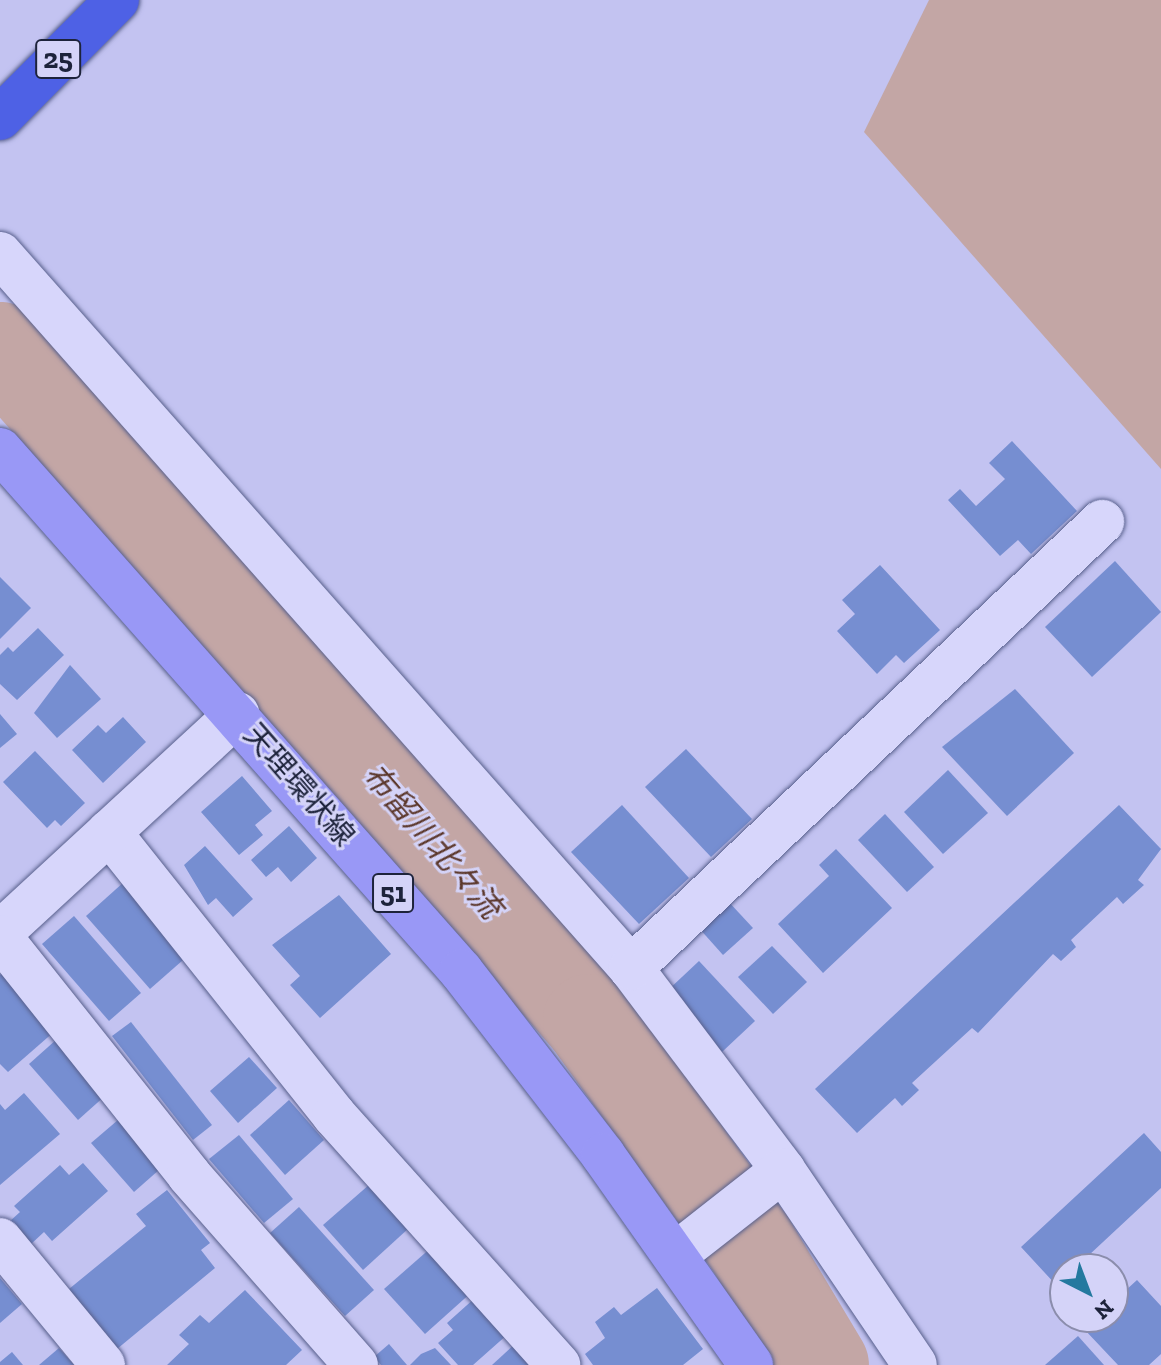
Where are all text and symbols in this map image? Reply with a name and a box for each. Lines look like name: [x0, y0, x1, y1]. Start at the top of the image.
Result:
road number: 25: [34, 35, 82, 83]
street label: 天理環状線: [236, 717, 362, 853]
water label: 布留川北々流: [355, 756, 509, 926]
road number: 51: [371, 869, 415, 917]
north arrow: [1049, 1253, 1129, 1333]
text: N: [1089, 1294, 1119, 1325]

